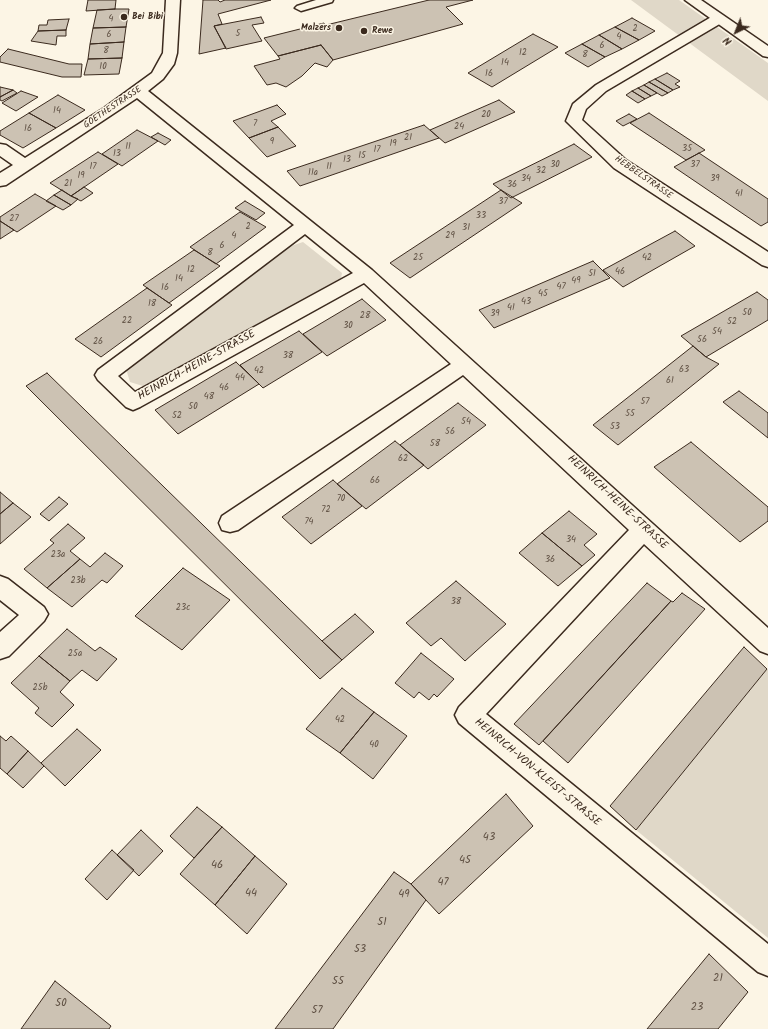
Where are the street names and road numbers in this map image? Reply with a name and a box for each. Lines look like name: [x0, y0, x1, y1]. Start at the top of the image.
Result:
street label: GOETHESTRASSE: [82, 85, 144, 131]
street label: HEBBELSTRASSE: [612, 154, 674, 202]
street label: HEINRICH-HEINE-STRASSE: [136, 328, 258, 404]
street label: HEINRICH-HEINE-STRASSE: [564, 453, 670, 553]
street label: HEINRICH-VON-KLEIST-STRASSE: [471, 716, 603, 830]

